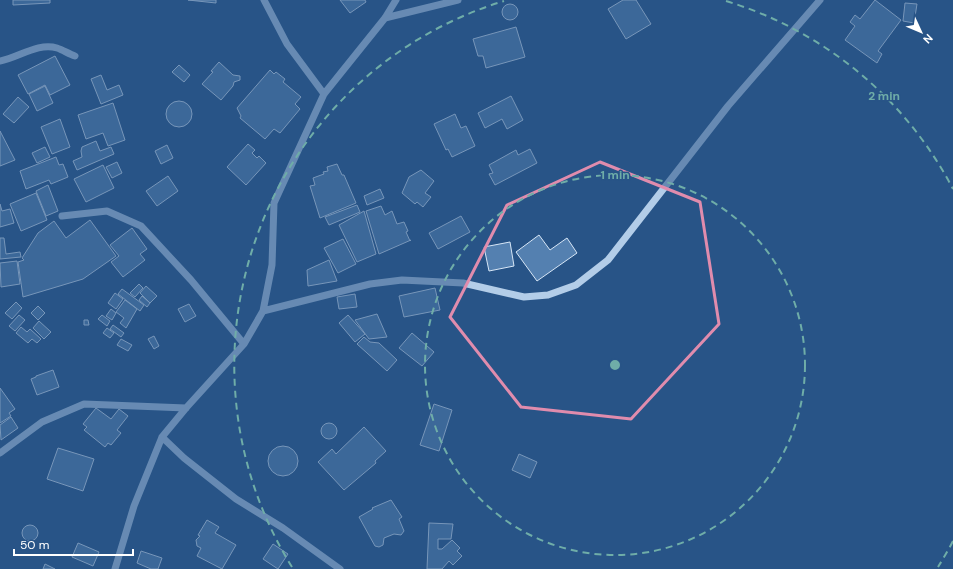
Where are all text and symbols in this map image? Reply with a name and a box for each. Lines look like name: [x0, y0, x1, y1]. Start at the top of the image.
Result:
north arrow: [901, 12, 941, 52]
text: N: [920, 31, 936, 47]
text: 2 min: [868, 88, 900, 104]
text: 1 min: [600, 167, 630, 183]
centre of rings: [608, 358, 622, 372]
scale bar: [14, 531, 133, 557]
text: 50 m: [20, 537, 49, 553]

